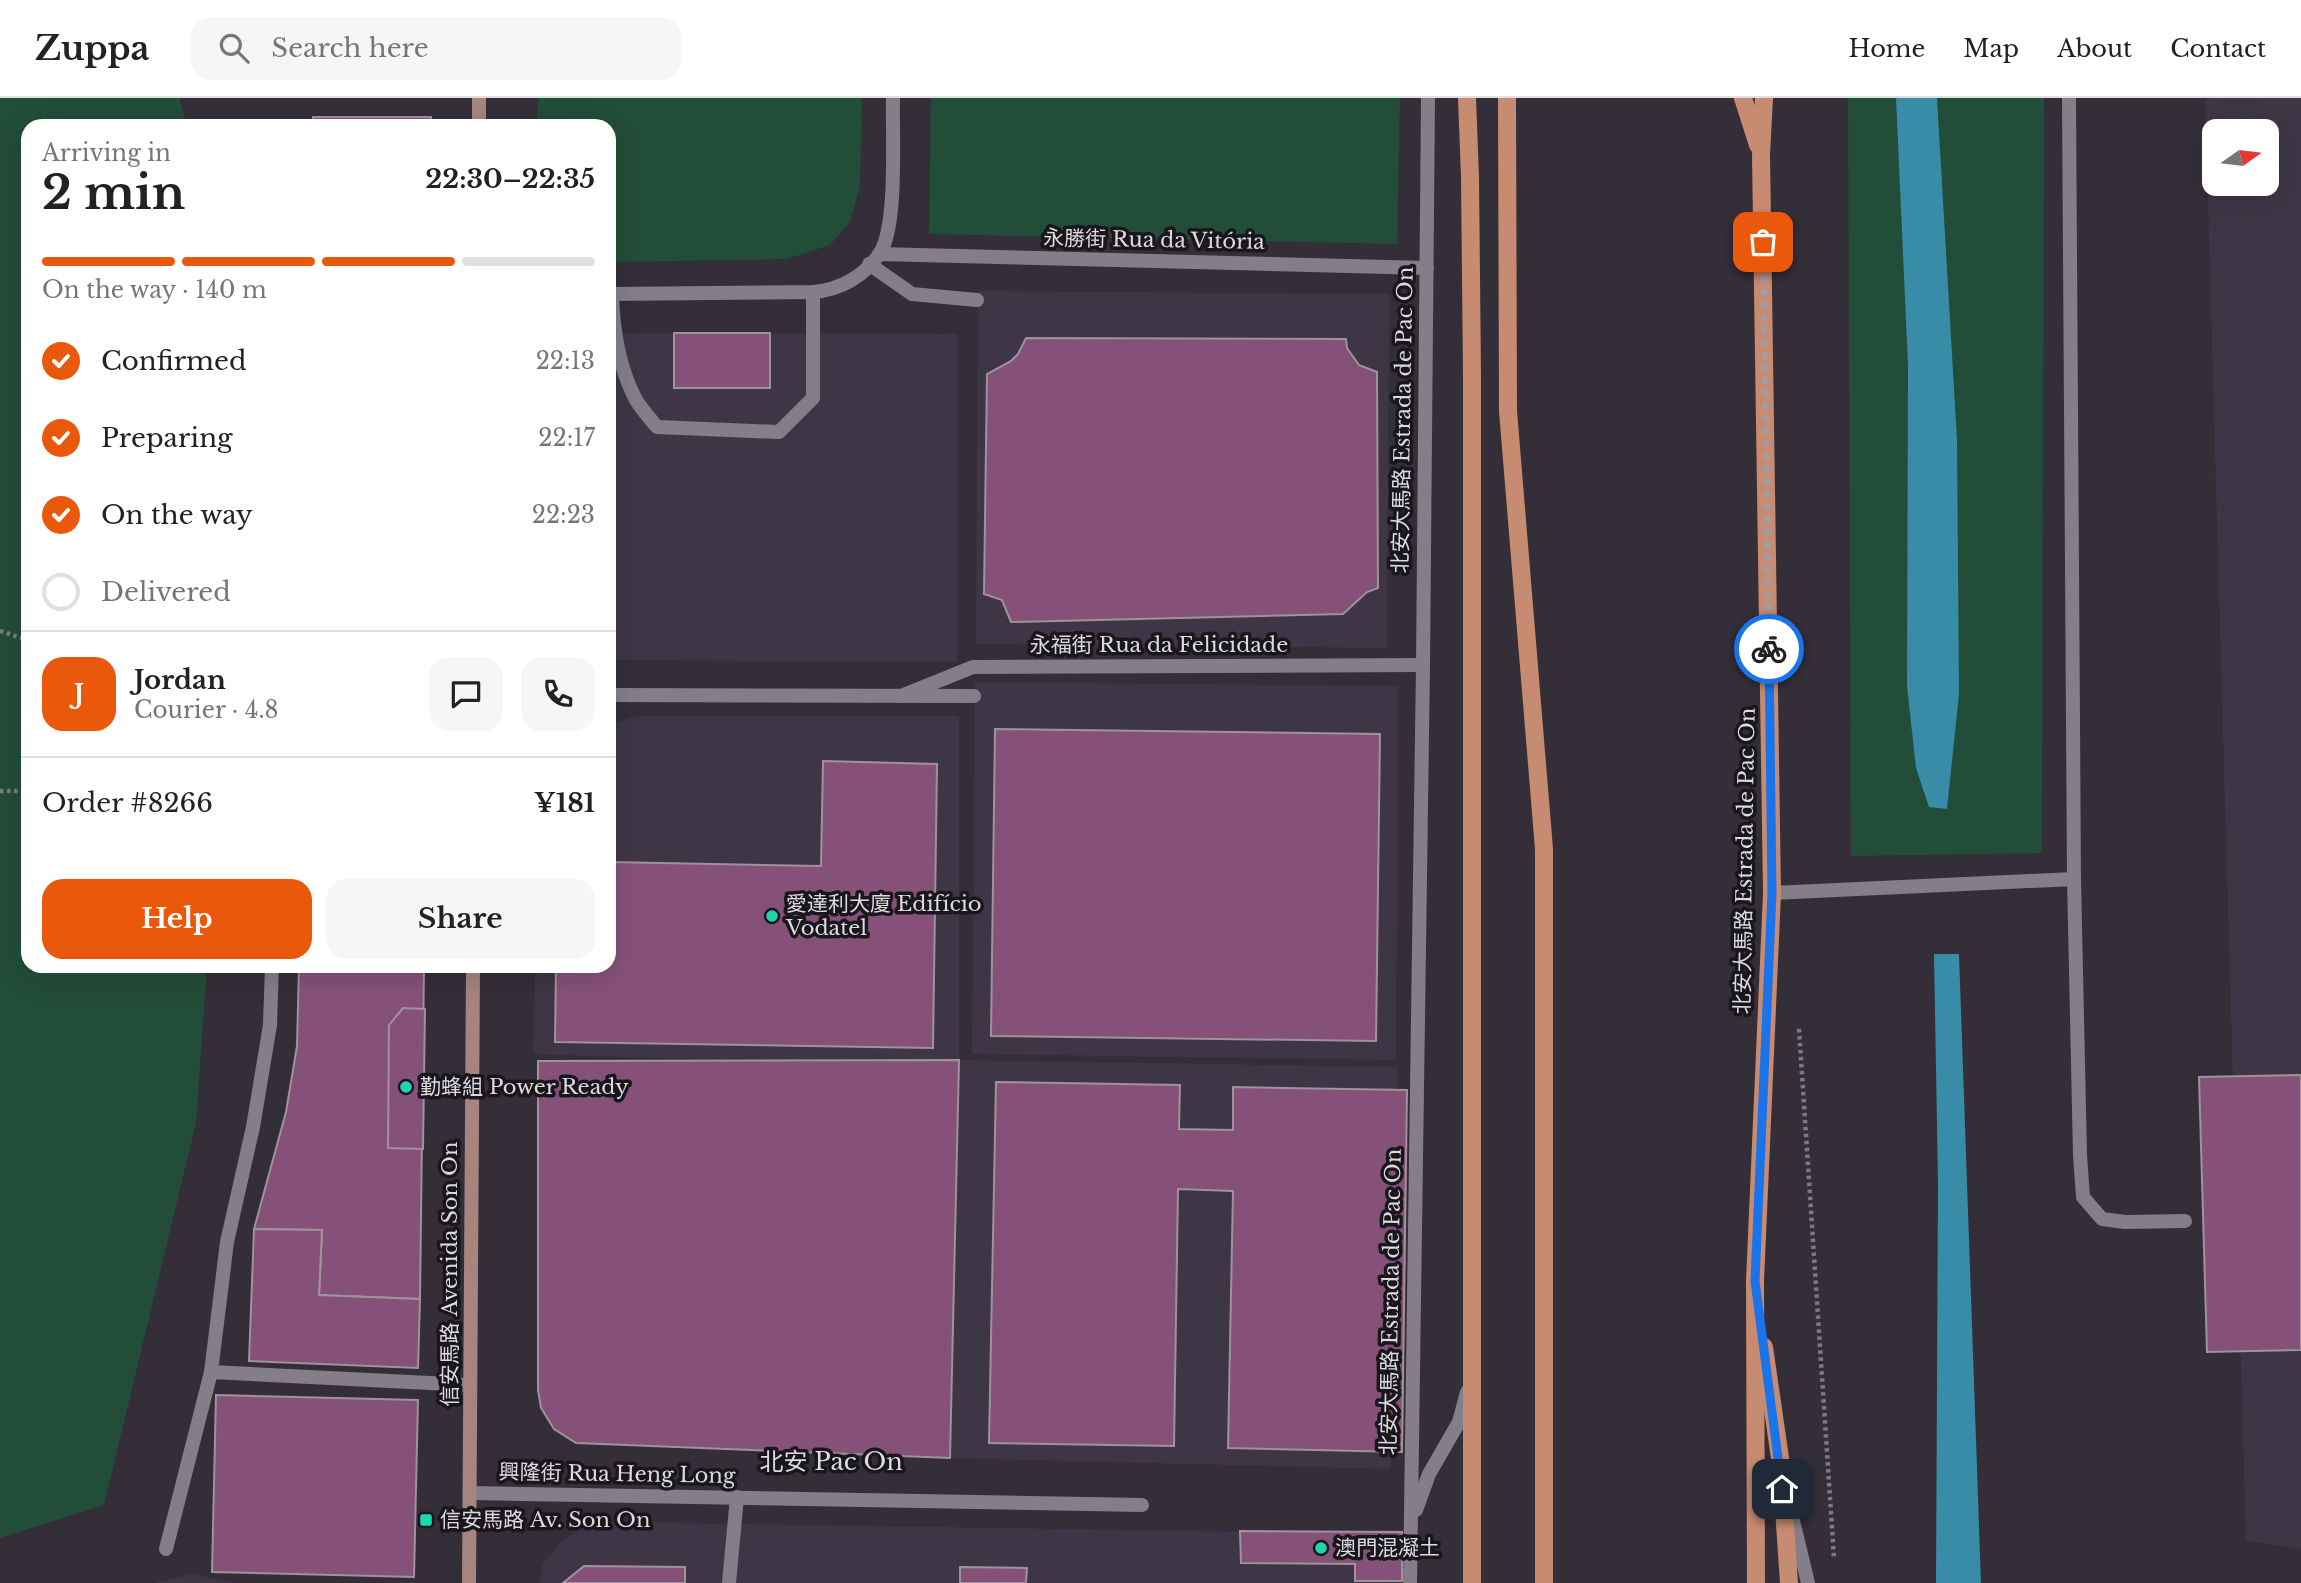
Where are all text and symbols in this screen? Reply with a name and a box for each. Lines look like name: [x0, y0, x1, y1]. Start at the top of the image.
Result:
search box: [191, 17, 681, 80]
text: Zuppa: [35, 28, 149, 69]
icon: search: [215, 29, 253, 67]
text: Search here: [271, 32, 429, 64]
text: Home: [1849, 34, 1925, 63]
text: Map: [1963, 34, 2019, 63]
text: About: [2057, 34, 2132, 63]
text: Contact: [2170, 34, 2266, 63]
north arrow: [2202, 119, 2278, 196]
map controls: [2202, 119, 2279, 196]
text: Arriving in: [42, 139, 171, 167]
text: 22:30–22:35: [425, 163, 595, 195]
text: 2 min: [42, 164, 185, 221]
pin: [1733, 212, 1793, 272]
icon: bag: [1744, 223, 1782, 261]
street label: 永勝街 Rua da Vitória: [1043, 225, 1265, 255]
street label: 北安大馬路 Estrada de Pac On: [1387, 266, 1419, 574]
text: On the way · 140 m: [42, 276, 267, 304]
icon: check: [42, 342, 80, 380]
text: Confirmed: [101, 345, 246, 377]
text: 22:13: [536, 347, 595, 375]
icon: check: [42, 419, 80, 457]
text: Preparing: [101, 422, 233, 454]
text: 22:17: [538, 424, 595, 452]
icon: check: [42, 496, 80, 534]
text: On the way: [101, 499, 253, 531]
text: 22:23: [532, 501, 595, 529]
text: Delivered: [101, 576, 231, 608]
courier: [1734, 614, 1804, 684]
icon: bike: [1750, 630, 1788, 668]
street label: 永福街 Rua da Felicidade: [1030, 632, 1288, 658]
button: chat: [429, 657, 503, 731]
button: phone: [521, 657, 595, 731]
text: Jordan: [134, 664, 226, 696]
text: J: [74, 678, 84, 710]
text: Courier · 4.8: [134, 696, 279, 724]
street label: 北安大馬路 Estrada de Pac On: [1729, 707, 1761, 1015]
text: Order #8266: [42, 787, 213, 819]
text: ¥181: [534, 787, 595, 819]
button: Help: [42, 879, 312, 959]
button: Share: [326, 879, 595, 959]
place label: 愛達利大廈 Edifício Vodatel: [785, 891, 982, 941]
marker: 愛達利大廈 Edifício Vodatel: [764, 908, 780, 924]
place label: 勤蜂組 Power Ready: [420, 1074, 629, 1100]
marker: 勤蜂組 Power Ready: [398, 1079, 414, 1095]
street label: 信安馬路 Avenida Son On: [437, 1142, 463, 1406]
street label: 北安大馬路 Estrada de Pac On: [1375, 1148, 1407, 1456]
district label: 北安 Pac On: [759, 1447, 903, 1476]
street label: 興隆街 Rua Heng Long: [498, 1459, 736, 1489]
pin: [1752, 1459, 1812, 1519]
icon: home: [1763, 1470, 1801, 1508]
place label: 信安馬路 Av. Son On: [440, 1507, 650, 1533]
marker: 信安馬路 Av. Son On: [418, 1512, 434, 1528]
place label: 澳門混凝土: [1335, 1535, 1440, 1561]
marker: 澳門混凝土: [1313, 1540, 1329, 1556]

